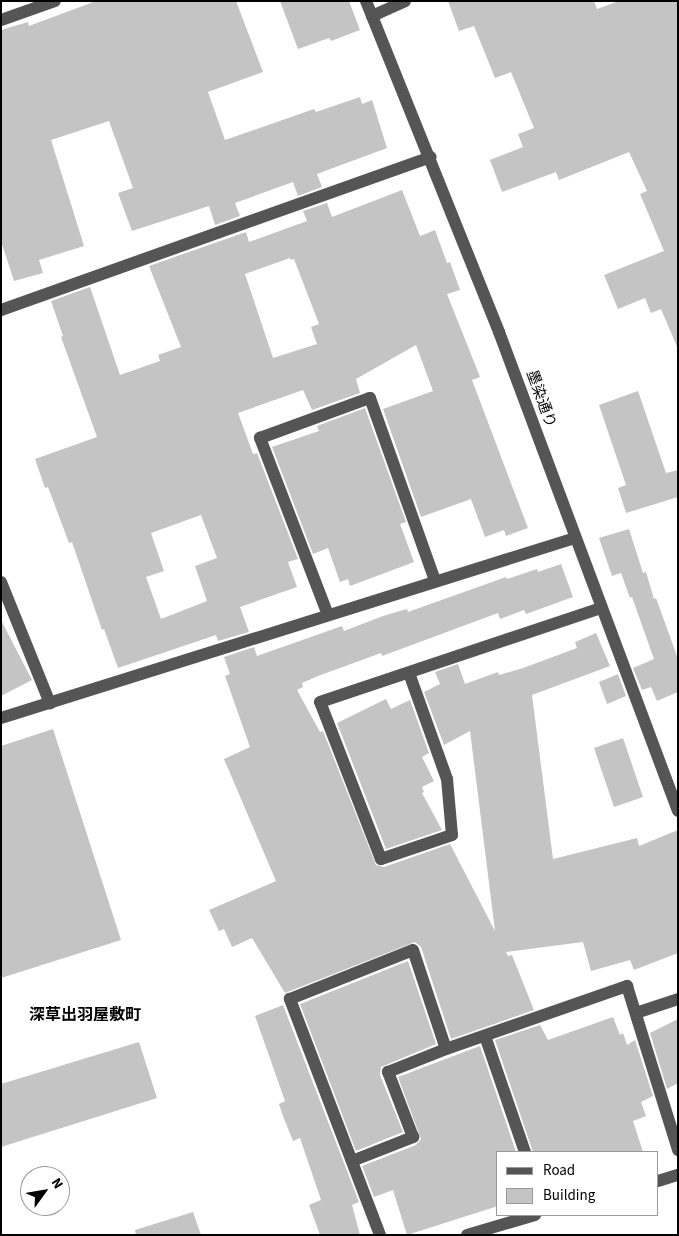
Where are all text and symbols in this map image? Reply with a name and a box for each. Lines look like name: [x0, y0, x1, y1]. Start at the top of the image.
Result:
street label: 墨染通り: [522, 368, 560, 430]
district label: 深草出羽屋敷町: [29, 1005, 141, 1025]
legend: [497, 1151, 659, 1216]
text: Road: [543, 1160, 575, 1181]
north arrow: [20, 1166, 70, 1216]
text: N: [46, 1174, 68, 1193]
text: Building: [543, 1185, 595, 1206]

